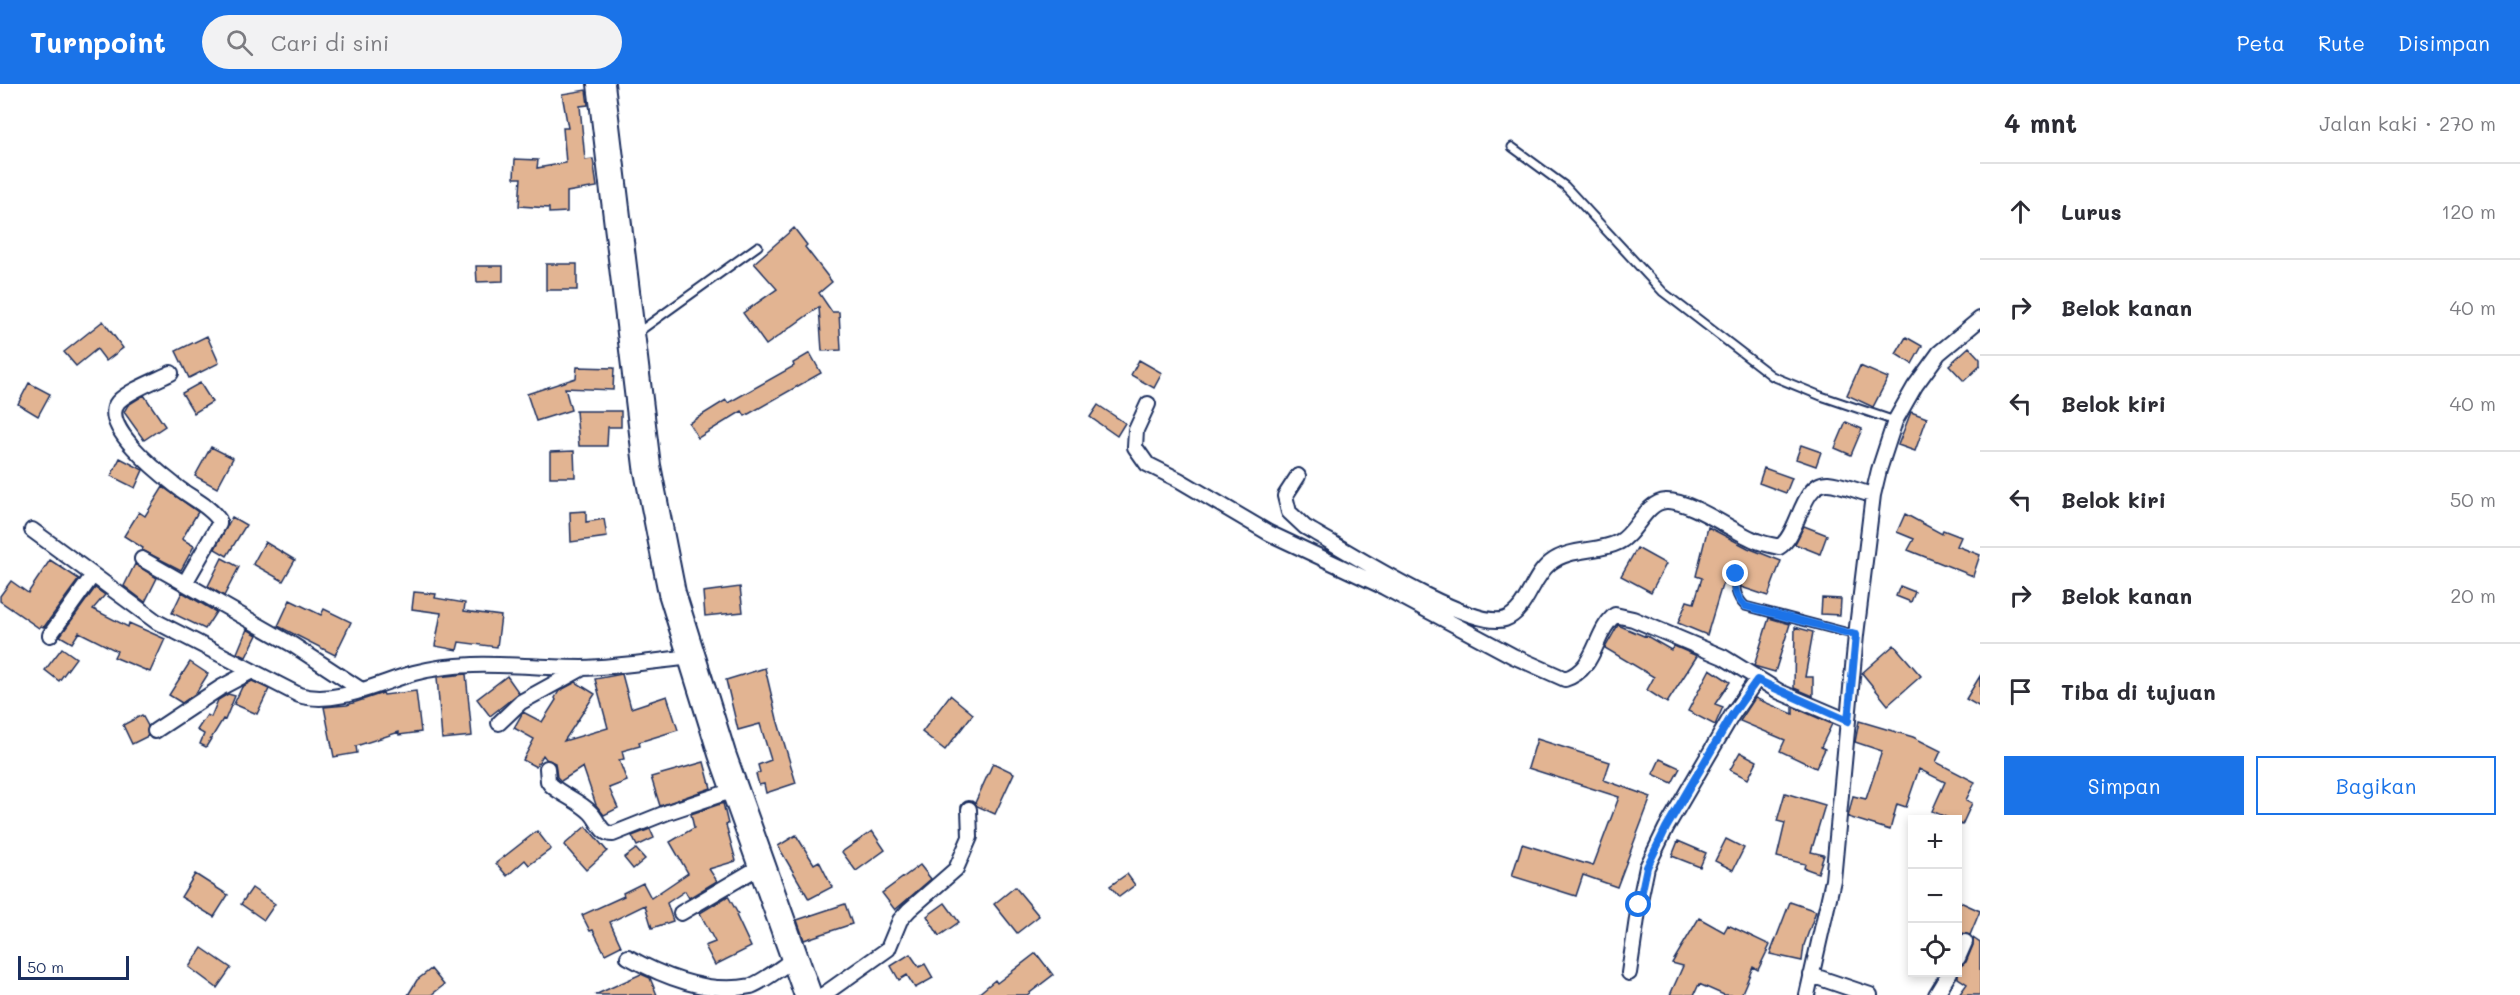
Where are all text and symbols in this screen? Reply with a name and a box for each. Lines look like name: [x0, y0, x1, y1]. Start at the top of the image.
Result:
search box: [202, 15, 622, 69]
text: Turnpoint: [30, 24, 166, 60]
icon: search: [223, 26, 256, 59]
text: Cari di sini: [271, 28, 389, 57]
text: Peta: [2237, 29, 2285, 56]
text: Rute: [2318, 29, 2365, 56]
text: Disimpan: [2398, 29, 2490, 56]
text: 4 mnt: [2004, 106, 2077, 140]
text: Jalan kaki · 270 m: [2319, 110, 2496, 136]
icon: ahead: [2004, 195, 2037, 228]
text: Lurus: [2061, 197, 2122, 226]
text: 120 m: [2441, 198, 2496, 224]
icon: right: [2004, 291, 2037, 324]
text: Belok kanan: [2061, 293, 2192, 322]
text: 40 m: [2450, 294, 2496, 320]
icon: left: [2004, 387, 2037, 420]
text: Belok kiri: [2061, 389, 2166, 418]
text: 40 m: [2450, 390, 2496, 416]
icon: left: [2004, 483, 2037, 516]
text: Belok kiri: [2061, 485, 2166, 514]
text: 50 m: [2450, 486, 2496, 512]
route end: [1722, 560, 1748, 586]
icon: right: [2004, 579, 2037, 612]
text: Belok kanan: [2061, 581, 2192, 610]
text: 20 m: [2450, 582, 2496, 608]
icon: arrive: [2004, 675, 2037, 708]
text: Tiba di tujuan: [2061, 677, 2216, 706]
button: Simpan: [2004, 756, 2244, 815]
button: Bagikan: [2256, 756, 2496, 815]
map controls: [1908, 815, 1962, 977]
button: +: [1908, 815, 1962, 869]
button: −: [1908, 869, 1962, 923]
route start: [1625, 891, 1651, 917]
button: locate: [1908, 923, 1962, 977]
scale bar: [18, 953, 129, 980]
text: 50 m: [27, 956, 64, 977]

